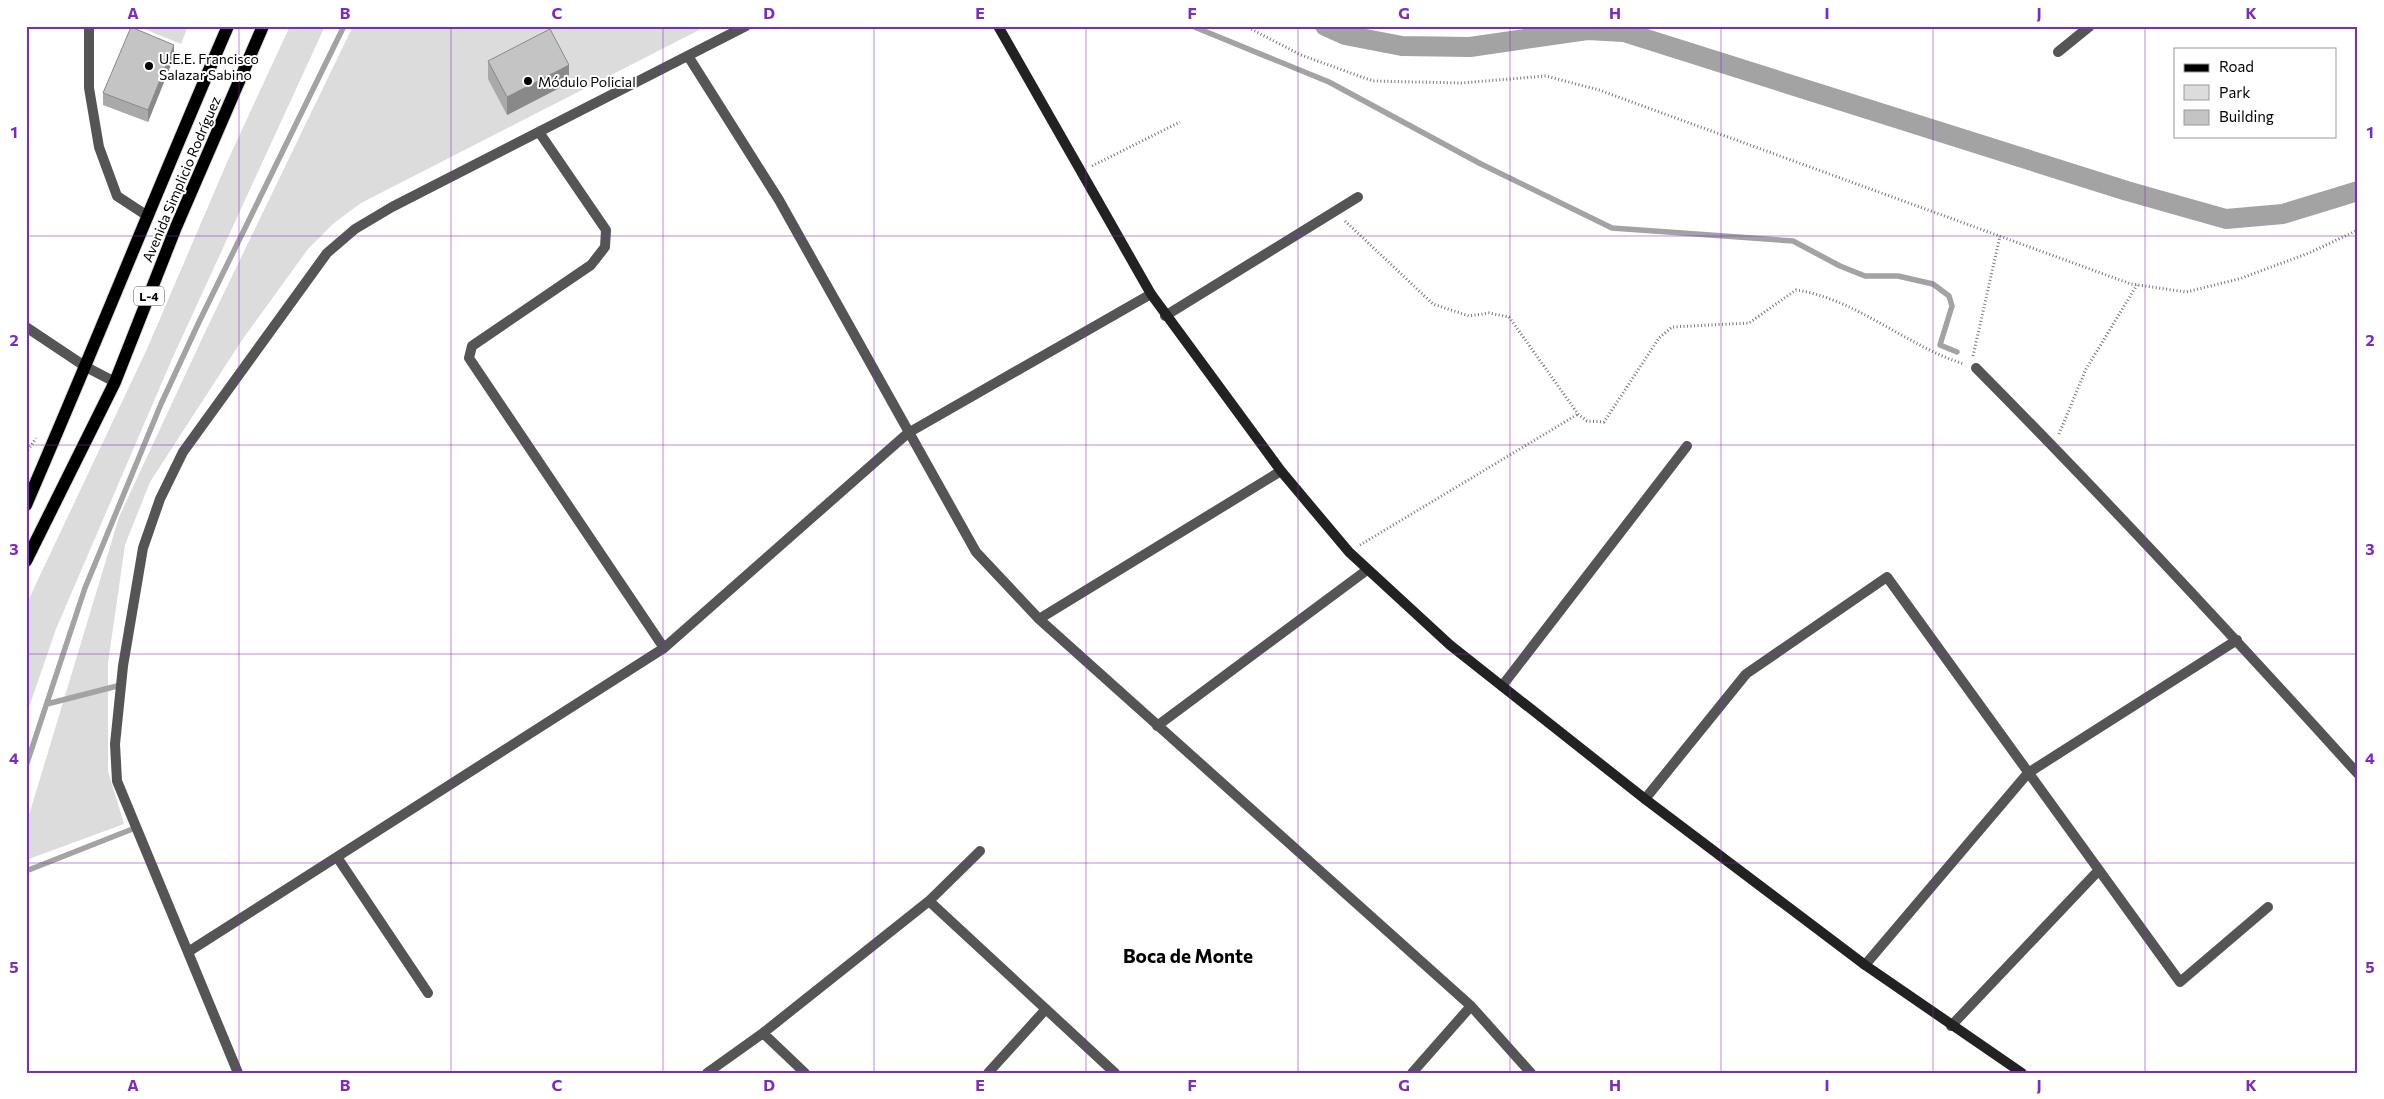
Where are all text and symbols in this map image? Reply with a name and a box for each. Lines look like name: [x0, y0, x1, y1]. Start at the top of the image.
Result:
text: A: [127, 3, 139, 22]
text: B: [340, 3, 351, 22]
text: C: [552, 3, 563, 22]
text: D: [763, 3, 775, 22]
text: E: [975, 3, 985, 22]
text: F: [1187, 3, 1197, 22]
text: G: [1398, 3, 1410, 22]
text: H: [1609, 3, 1621, 22]
text: I: [1824, 3, 1830, 22]
text: J: [2036, 3, 2042, 22]
text: K: [2245, 3, 2257, 22]
legend: [2174, 48, 2336, 138]
place label: U.E.E. Francisco Salazar Sabino: [159, 50, 259, 83]
text: Road: [2219, 57, 2254, 75]
marker: U.E.E. Francisco Salazar Sabino: [143, 60, 155, 72]
place label: Módulo Policial: [538, 73, 636, 90]
marker: Módulo Policial: [522, 75, 534, 87]
text: Park: [2219, 83, 2250, 101]
street label: Avenida Simplicio Rodríguez: [138, 93, 224, 264]
text: Building: [2219, 107, 2274, 125]
text: 1: [10, 122, 18, 141]
text: 1: [2366, 122, 2374, 141]
road number: L-4: [134, 286, 164, 306]
text: 2: [9, 330, 19, 349]
text: 2: [2365, 330, 2375, 349]
text: 3: [9, 539, 19, 558]
text: 3: [2365, 539, 2375, 558]
text: 4: [9, 748, 19, 767]
text: 4: [2365, 748, 2375, 767]
district label: Boca de Monte: [1123, 944, 1253, 967]
text: 5: [9, 957, 19, 976]
text: 5: [2365, 957, 2375, 976]
text: A: [127, 1075, 139, 1094]
text: B: [340, 1075, 351, 1094]
text: C: [552, 1075, 563, 1094]
text: D: [763, 1075, 775, 1094]
text: E: [975, 1075, 985, 1094]
text: F: [1187, 1075, 1197, 1094]
text: G: [1398, 1075, 1410, 1094]
text: H: [1609, 1075, 1621, 1094]
text: I: [1824, 1075, 1830, 1094]
text: J: [2036, 1075, 2042, 1094]
text: K: [2245, 1075, 2257, 1094]

